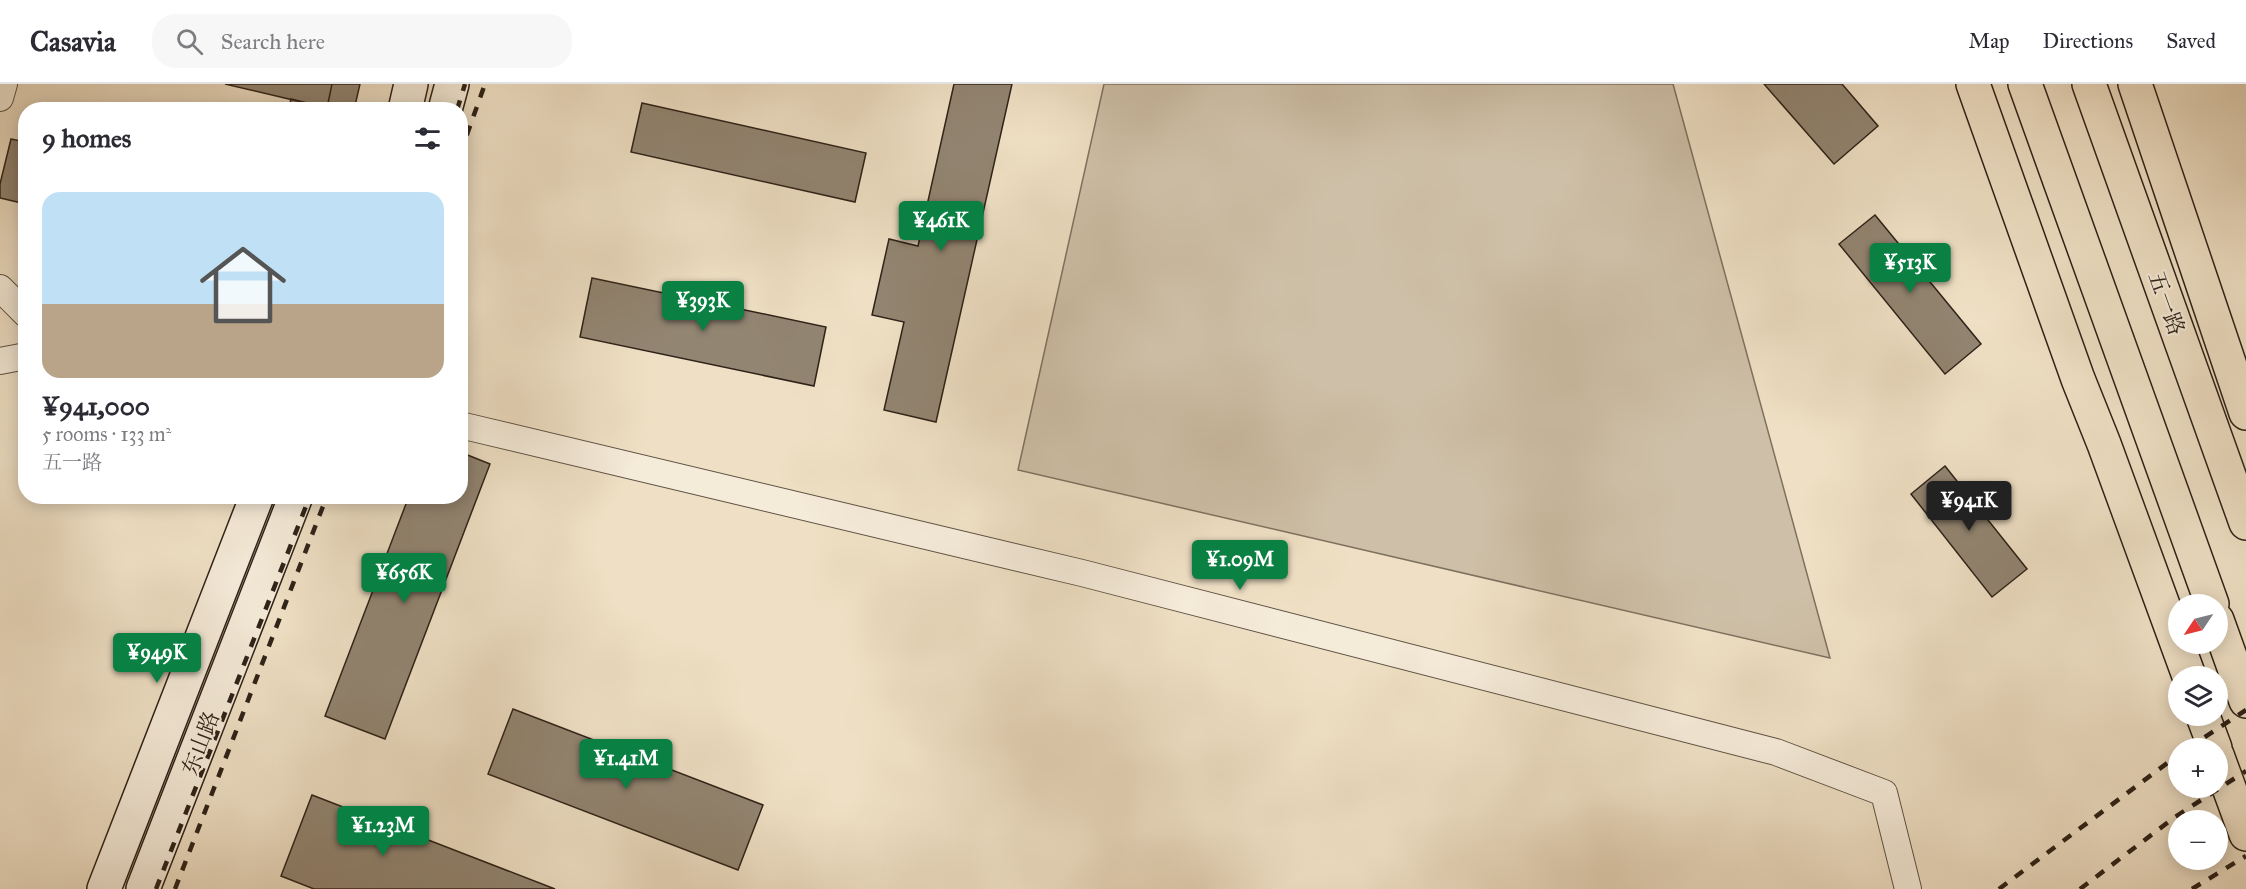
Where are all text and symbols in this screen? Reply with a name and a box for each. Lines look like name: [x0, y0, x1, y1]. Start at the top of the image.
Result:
search box: [152, 14, 572, 68]
text: Casavia: [30, 24, 116, 59]
icon: search: [173, 25, 206, 58]
text: Search here: [221, 28, 325, 55]
text: Map: [1969, 28, 2010, 54]
text: Directions: [2043, 28, 2133, 54]
text: Saved: [2166, 28, 2216, 54]
text: 9 homes: [42, 122, 131, 154]
icon: filters: [411, 122, 444, 155]
pin: ¥461K: [899, 201, 983, 252]
text: ¥461K: [913, 208, 969, 232]
icon: home: [189, 231, 297, 339]
pin: ¥513K: [1868, 243, 1952, 294]
text: ¥513K: [1884, 250, 1936, 274]
street label: 五一路: [2143, 268, 2191, 339]
pin: ¥393K: [661, 281, 745, 332]
text: ¥393K: [676, 288, 730, 312]
text: ¥941,000: [42, 390, 150, 422]
text: 5 rooms · 133 m²: [42, 422, 171, 446]
text: 五一路: [42, 450, 102, 474]
pin: ¥941K: [1927, 481, 2011, 532]
text: ¥941K: [1940, 488, 1998, 512]
pin: ¥1.09M: [1191, 540, 1289, 591]
text: ¥1.09M: [1206, 547, 1274, 571]
pin: ¥656K: [362, 553, 446, 604]
text: ¥656K: [375, 560, 433, 584]
north arrow: [2168, 594, 2228, 654]
map controls: [2168, 594, 2228, 870]
pin: ¥949K: [115, 633, 199, 684]
text: ¥949K: [127, 640, 187, 664]
button: layers: [2168, 666, 2228, 726]
street label: 东山路: [176, 708, 225, 779]
button: +: [2168, 738, 2228, 798]
pin: ¥1.41M: [577, 739, 675, 790]
text: ¥1.41M: [593, 746, 659, 770]
pin: ¥1.23M: [334, 806, 432, 857]
button: −: [2168, 810, 2228, 870]
text: ¥1.23M: [351, 813, 415, 837]

